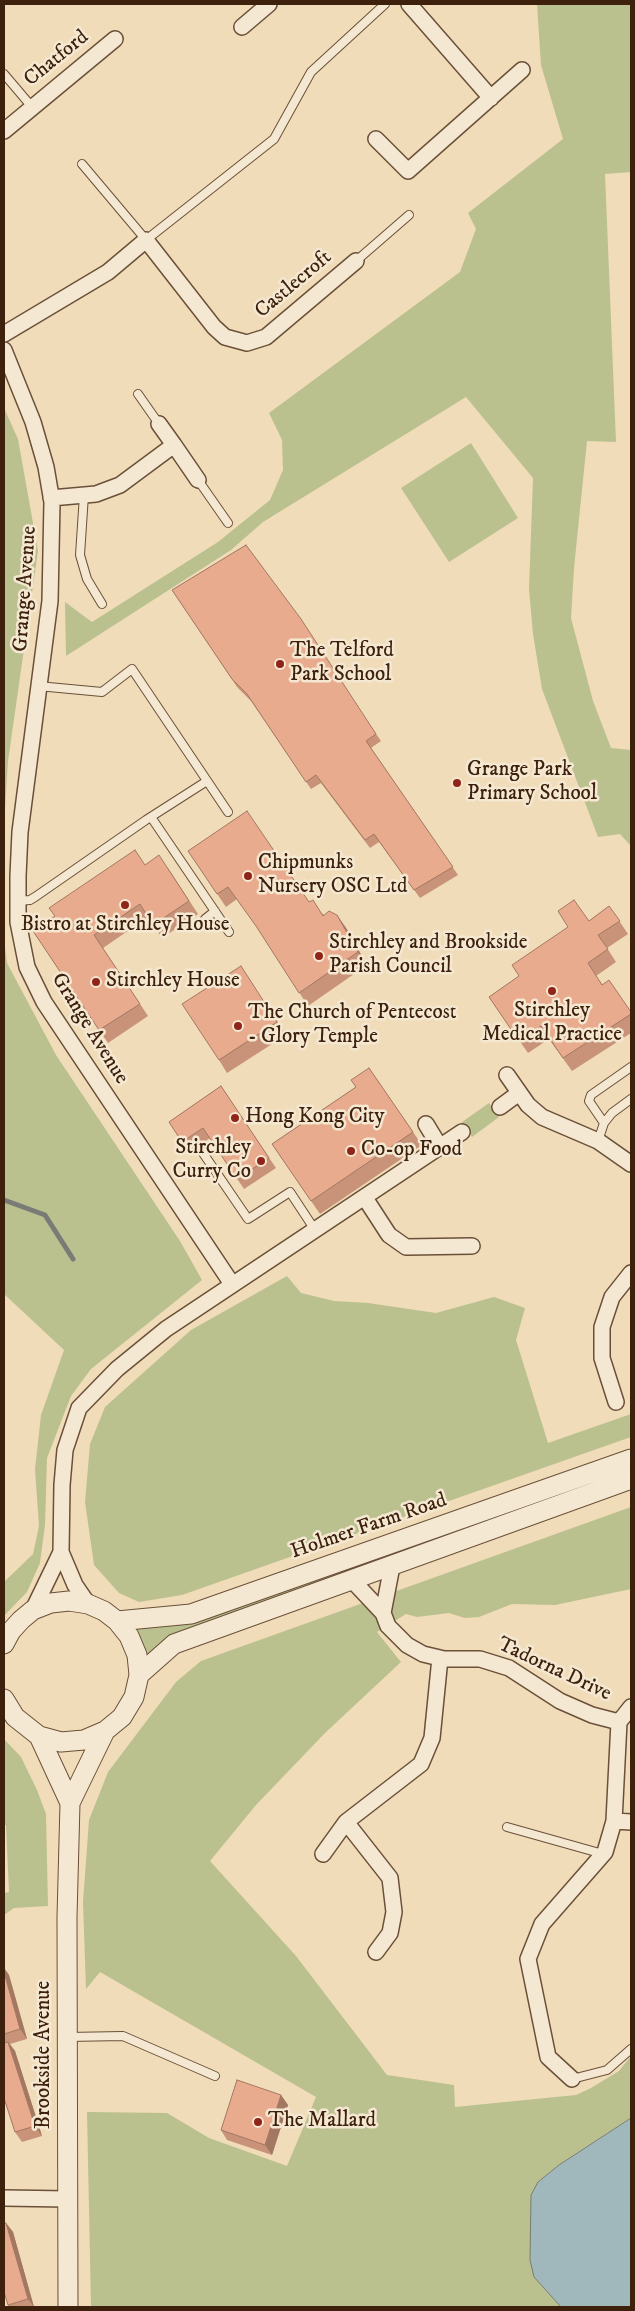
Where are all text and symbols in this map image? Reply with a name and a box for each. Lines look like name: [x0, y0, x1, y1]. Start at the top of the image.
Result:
street label: Chatford: [20, 25, 94, 93]
street label: Castlecroft: [251, 246, 337, 324]
street label: Grange Avenue: [9, 525, 43, 653]
place label: The Telford Park School: [290, 639, 394, 689]
marker: The Telford Park School: [274, 658, 286, 670]
place label: Grange Park Primary School: [467, 758, 597, 808]
marker: Grange Park Primary School: [451, 777, 463, 789]
place label: Chipmunks Nursery OSC Ltd: [258, 851, 407, 901]
marker: Chipmunks Nursery OSC Ltd: [242, 870, 254, 882]
marker: Bistro at Stirchley House: [119, 899, 131, 911]
place label: Bistro at Stirchley House: [21, 913, 229, 939]
place label: Stirchley and Brookside Parish Council: [329, 931, 528, 981]
marker: Stirchley and Brookside Parish Council: [313, 950, 325, 962]
street label: Grange Avenue: [45, 969, 133, 1089]
place label: Stirchley House: [106, 969, 240, 995]
marker: Stirchley House: [90, 976, 102, 988]
marker: Stirchley Medical Practice: [546, 985, 558, 997]
place label: Stirchley Medical Practice: [482, 999, 622, 1049]
place label: The Church of Pentecost - Glory Temple: [248, 1001, 457, 1051]
marker: The Church of Pentecost - Glory Temple: [232, 1020, 244, 1032]
place label: Hong Kong City: [245, 1105, 385, 1131]
marker: Hong Kong City: [229, 1112, 241, 1124]
place label: Stirchley Curry Co: [173, 1136, 251, 1186]
place label: Co-op Food: [361, 1138, 462, 1164]
marker: Co-op Food: [345, 1145, 357, 1157]
marker: Stirchley Curry Co: [255, 1155, 267, 1167]
street label: Holmer Farm Road: [288, 1489, 450, 1565]
street label: Tadorna Drive: [493, 1633, 615, 1707]
street label: Brookside Avenue: [32, 1981, 58, 2129]
place label: The Mallard: [268, 2109, 376, 2135]
marker: The Mallard: [252, 2116, 264, 2128]

